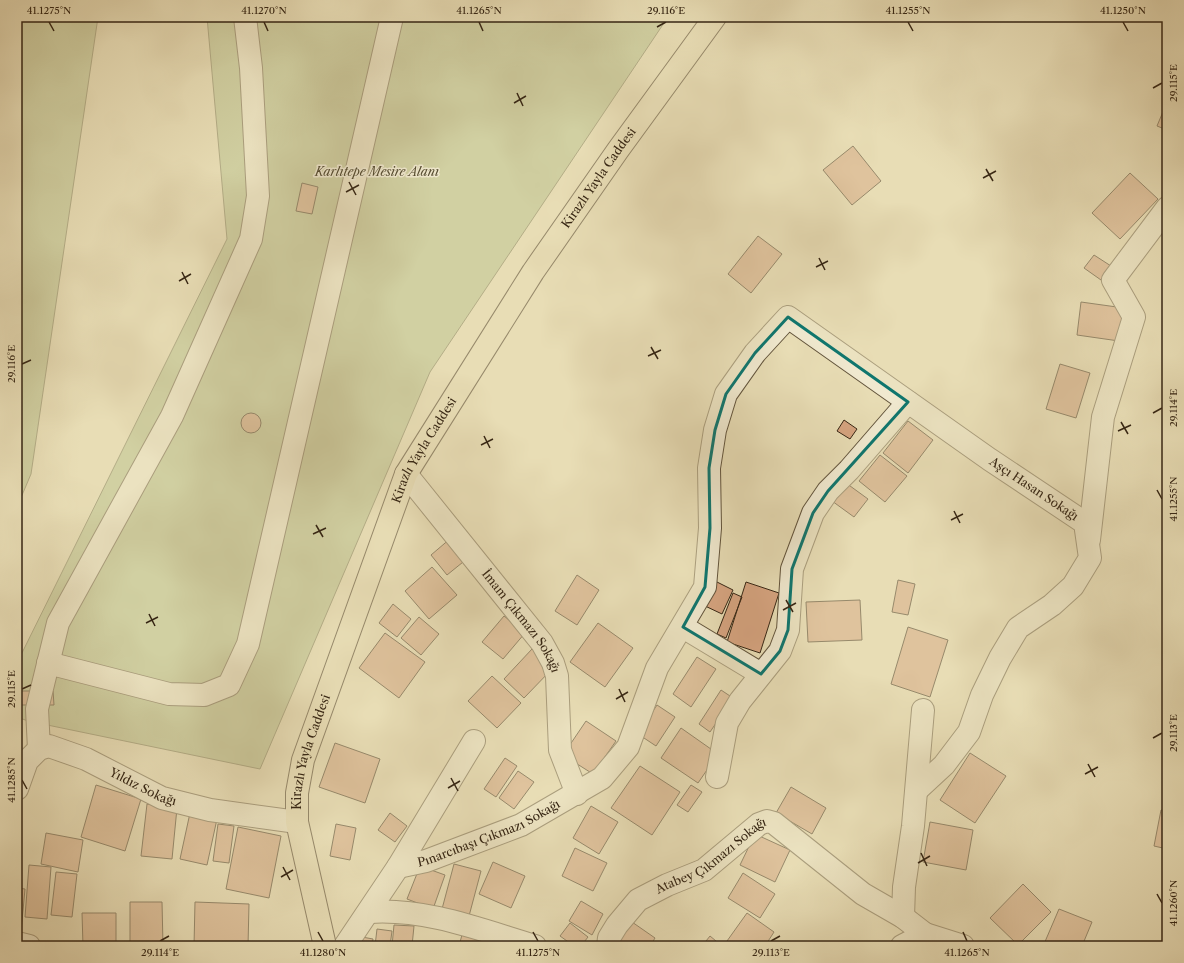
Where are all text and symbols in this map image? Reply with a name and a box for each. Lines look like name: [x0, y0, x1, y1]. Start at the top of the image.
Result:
text: 41.1275°N: [27, 4, 71, 17]
text: 41.1270°N: [241, 4, 287, 17]
text: 41.1265°N: [456, 4, 502, 17]
text: 29.116°E: [647, 4, 685, 17]
text: 41.1255°N: [885, 4, 931, 17]
text: 41.1250°N: [1100, 4, 1146, 17]
text: 29.115°E: [1167, 64, 1180, 102]
street label: Kirazlı Yayla Caddesi: [558, 124, 639, 231]
park label: Karlıtepe Mesire Alanı: [314, 164, 439, 179]
text: 29.116°E: [5, 345, 18, 383]
text: 29.114°E: [1167, 389, 1180, 427]
street label: Kirazlı Yayla Caddesi: [388, 394, 460, 505]
street label: Aşçı Hasan Sokağı: [986, 453, 1082, 524]
text: 41.1255°N: [1167, 476, 1180, 522]
street label: İmam Çıkmazı Sokağı: [479, 566, 564, 674]
text: 29.115°E: [5, 670, 18, 708]
street label: Kirazlı Yayla Caddesi: [289, 692, 333, 810]
text: 29.113°E: [1167, 714, 1180, 752]
text: 41.1285°N: [5, 757, 18, 803]
street label: Yıldız Sokağı: [106, 764, 178, 808]
street label: Pınarcıbaşı Çıkmazı Sokağı: [416, 796, 563, 870]
street label: Atabey Çıkmazı Sokağı: [652, 814, 768, 897]
text: 41.1260°N: [1167, 880, 1180, 926]
text: 29.114°E: [141, 946, 179, 959]
text: 41.1280°N: [300, 946, 346, 959]
text: 41.1275°N: [516, 946, 560, 959]
text: 29.113°E: [752, 946, 790, 959]
text: 41.1265°N: [944, 946, 990, 959]

